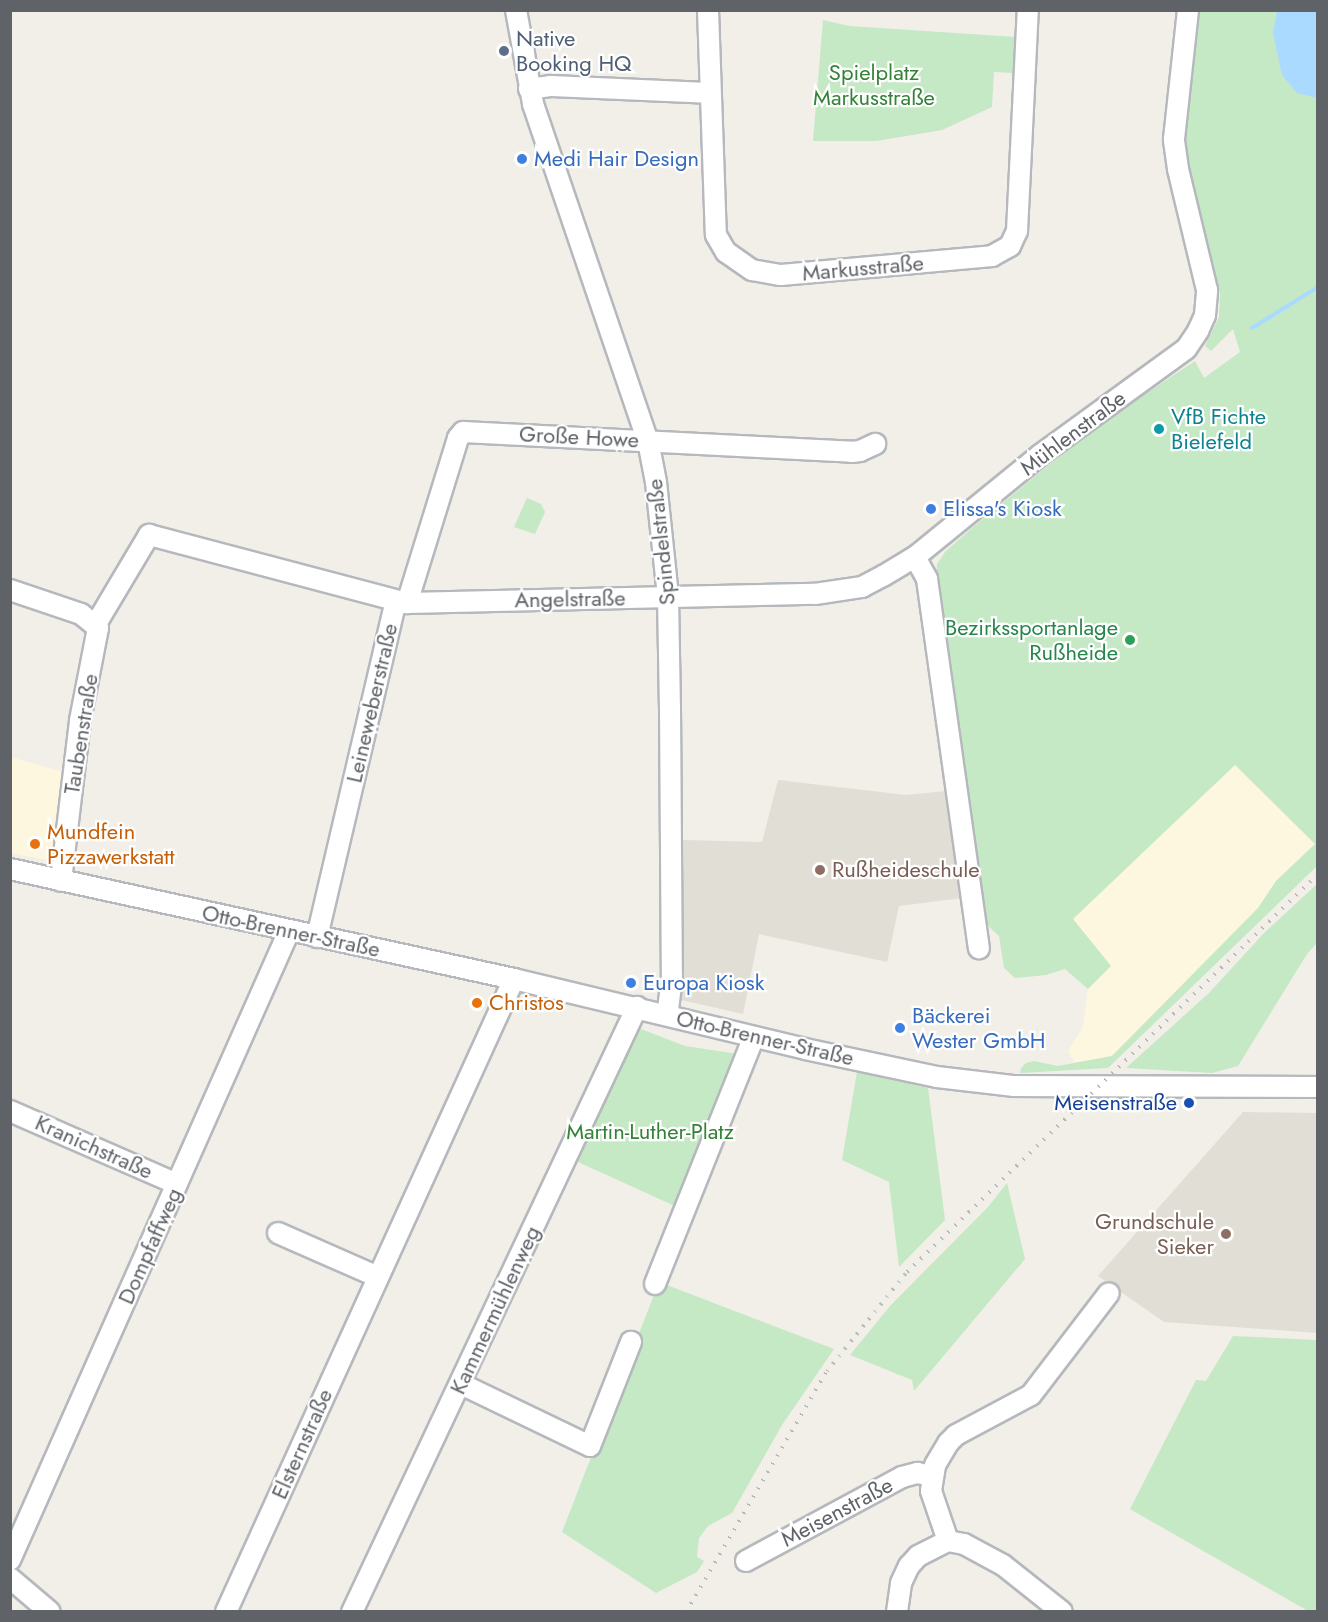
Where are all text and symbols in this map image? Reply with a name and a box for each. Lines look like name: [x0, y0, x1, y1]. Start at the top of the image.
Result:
place label: Native Booking HQ: [516, 25, 631, 76]
marker: Native Booking HQ: [497, 44, 511, 58]
park label: Spielplatz Markusstraße: [813, 59, 935, 110]
place label: Medi Hair Design: [534, 146, 699, 172]
marker: Medi Hair Design: [515, 152, 529, 166]
street label: Markusstraße: [801, 250, 925, 286]
street label: Mühlenstraße: [1015, 385, 1131, 481]
place label: VfB Fichte Bielefeld: [1171, 403, 1266, 454]
street label: Große Howe: [518, 421, 640, 453]
marker: VfB Fichte Bielefeld: [1152, 422, 1166, 436]
street label: Spindelstraße: [641, 478, 681, 606]
place label: Elissa's Kiosk: [943, 496, 1062, 522]
marker: Elissa's Kiosk: [924, 502, 938, 516]
street label: Angelstraße: [514, 585, 626, 613]
place label: Bezirkssportanlage Rußheide: [945, 614, 1118, 666]
street label: Leineweberstraße: [341, 621, 403, 785]
marker: Bezirkssportanlage Rußheide: [1123, 633, 1137, 647]
street label: Taubenstraße: [58, 672, 104, 796]
place label: Mundfein Pizzawerkstatt: [47, 818, 175, 870]
marker: Mundfein Pizzawerkstatt: [28, 837, 42, 851]
place label: Rußheideschule: [832, 857, 980, 883]
marker: Rußheideschule: [813, 863, 827, 877]
street label: Otto-Brenner-Straße: [200, 899, 382, 963]
place label: Europa Kiosk: [643, 970, 764, 996]
marker: Europa Kiosk: [624, 976, 638, 990]
place label: Christos: [489, 990, 564, 1016]
marker: Christos: [470, 996, 484, 1010]
place label: Bäckerei Wester GmbH: [912, 1002, 1045, 1054]
street label: Otto-Brenner-Straße: [674, 1005, 856, 1071]
marker: Bäckerei Wester GmbH: [893, 1021, 907, 1035]
place label: Meisenstraße: [1054, 1090, 1177, 1116]
marker: Meisenstraße: [1182, 1096, 1196, 1110]
street label: Kranichstraße: [31, 1109, 157, 1185]
park label: Martin-Luther-Platz: [566, 1119, 734, 1145]
street label: Dompfaffweg: [113, 1184, 187, 1308]
place label: Grundschule Sieker: [1095, 1208, 1214, 1260]
street label: Kammermühlenweg: [444, 1222, 546, 1398]
marker: Grundschule Sieker: [1219, 1227, 1233, 1241]
street label: Elsternstraße: [266, 1385, 338, 1503]
street label: Meisenstraße: [777, 1472, 897, 1552]

